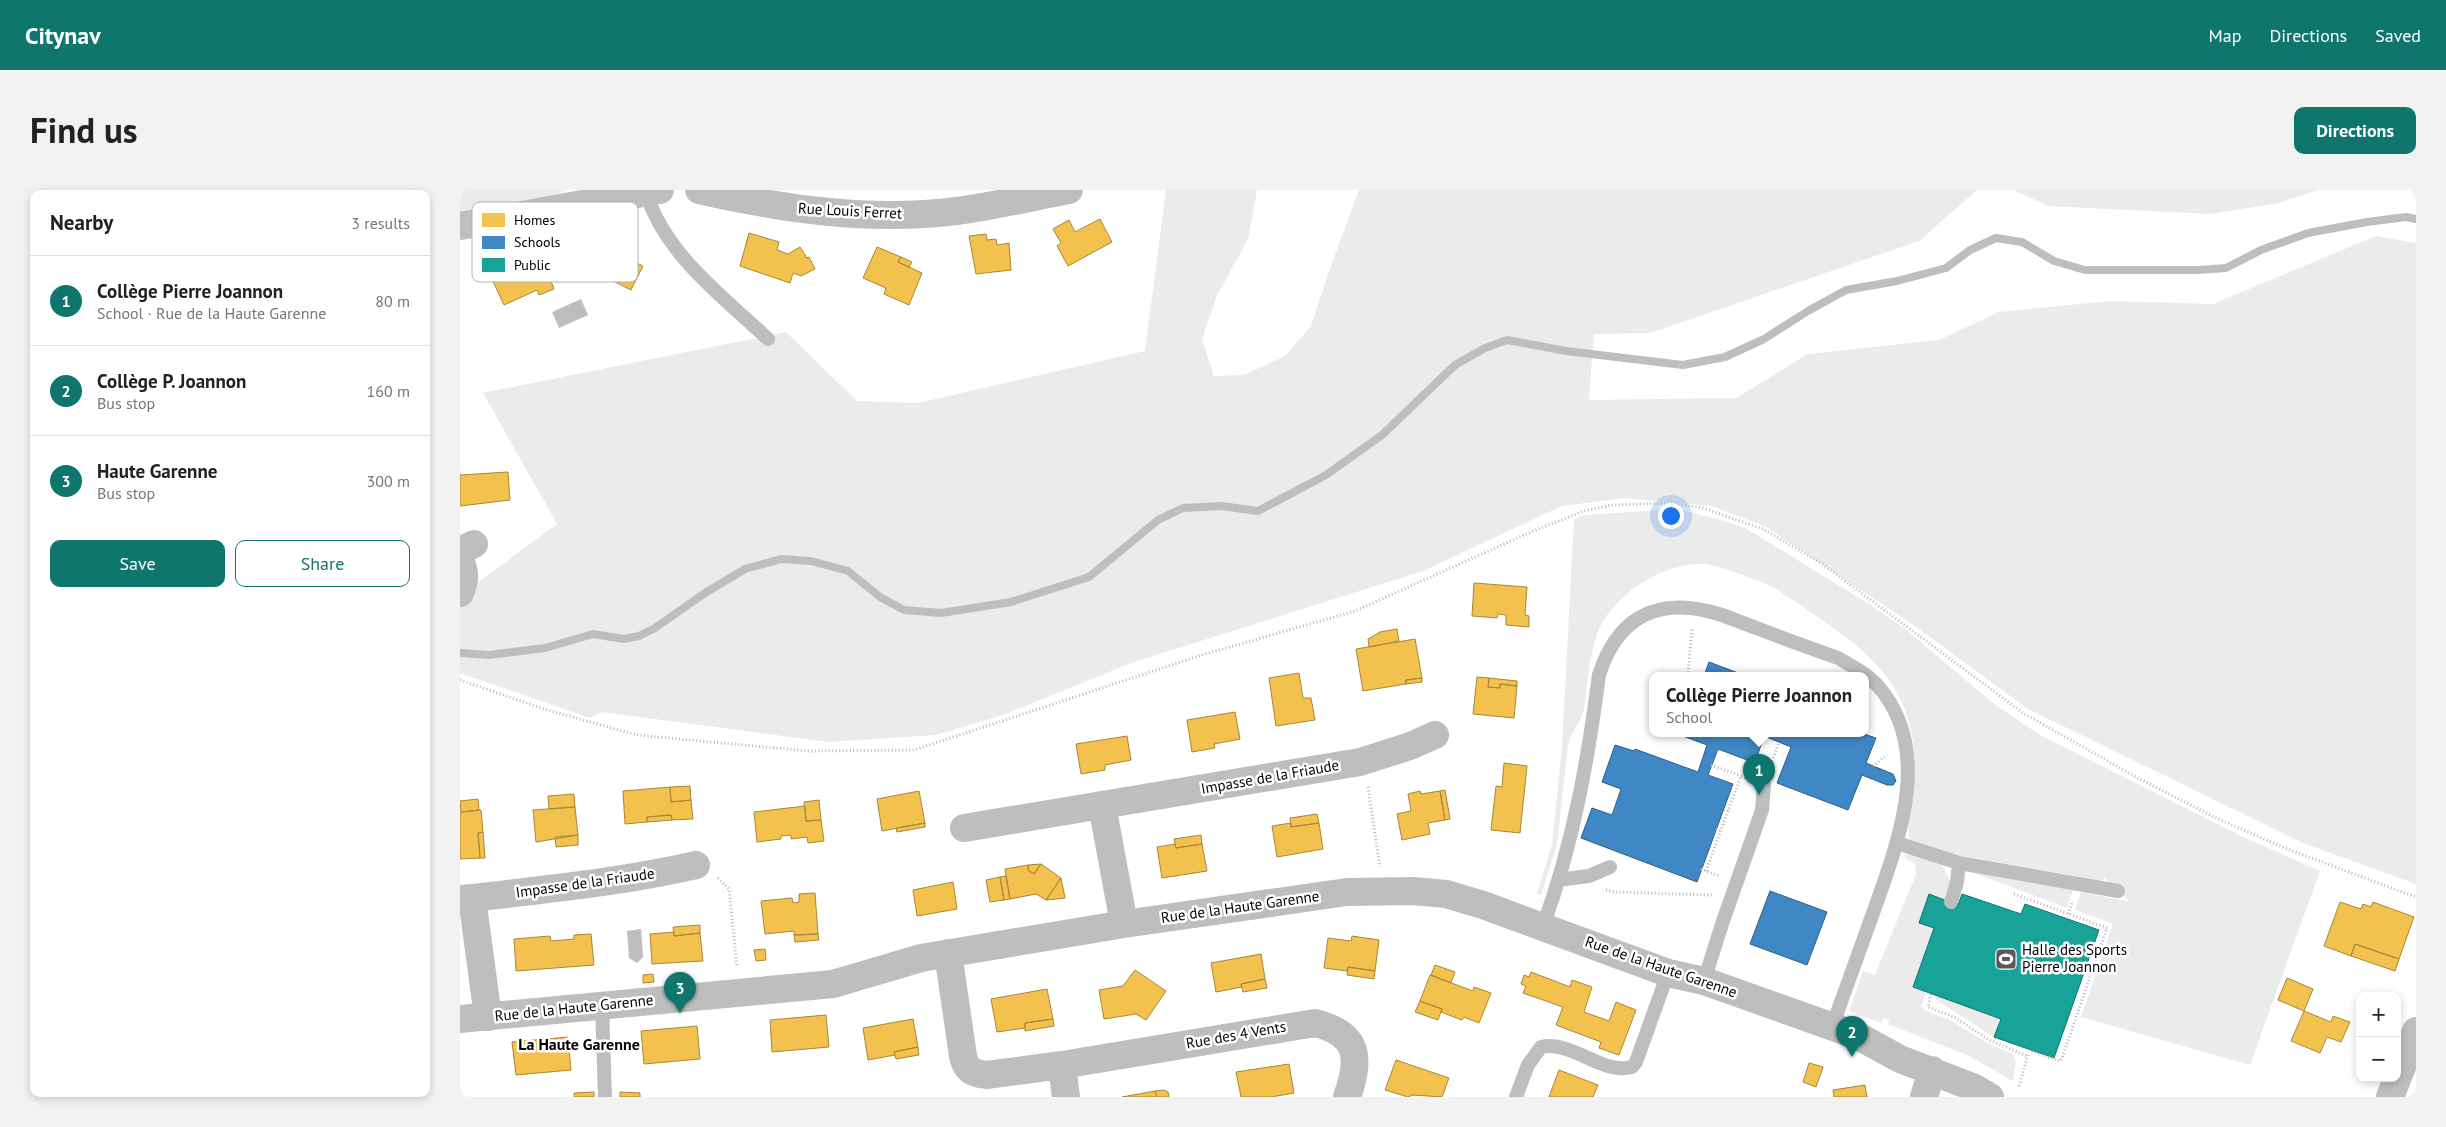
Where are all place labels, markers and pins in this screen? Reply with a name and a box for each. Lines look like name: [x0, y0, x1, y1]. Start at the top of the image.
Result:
pin: 1: [1743, 754, 1775, 795]
place label: Halle des Sports Pierre Joannon: [2022, 940, 2127, 976]
sports icon: Halle des Sports Pierre Joannon: [1994, 947, 2018, 971]
pin: 3: [664, 972, 696, 1013]
pin: 2: [1836, 1016, 1868, 1057]

